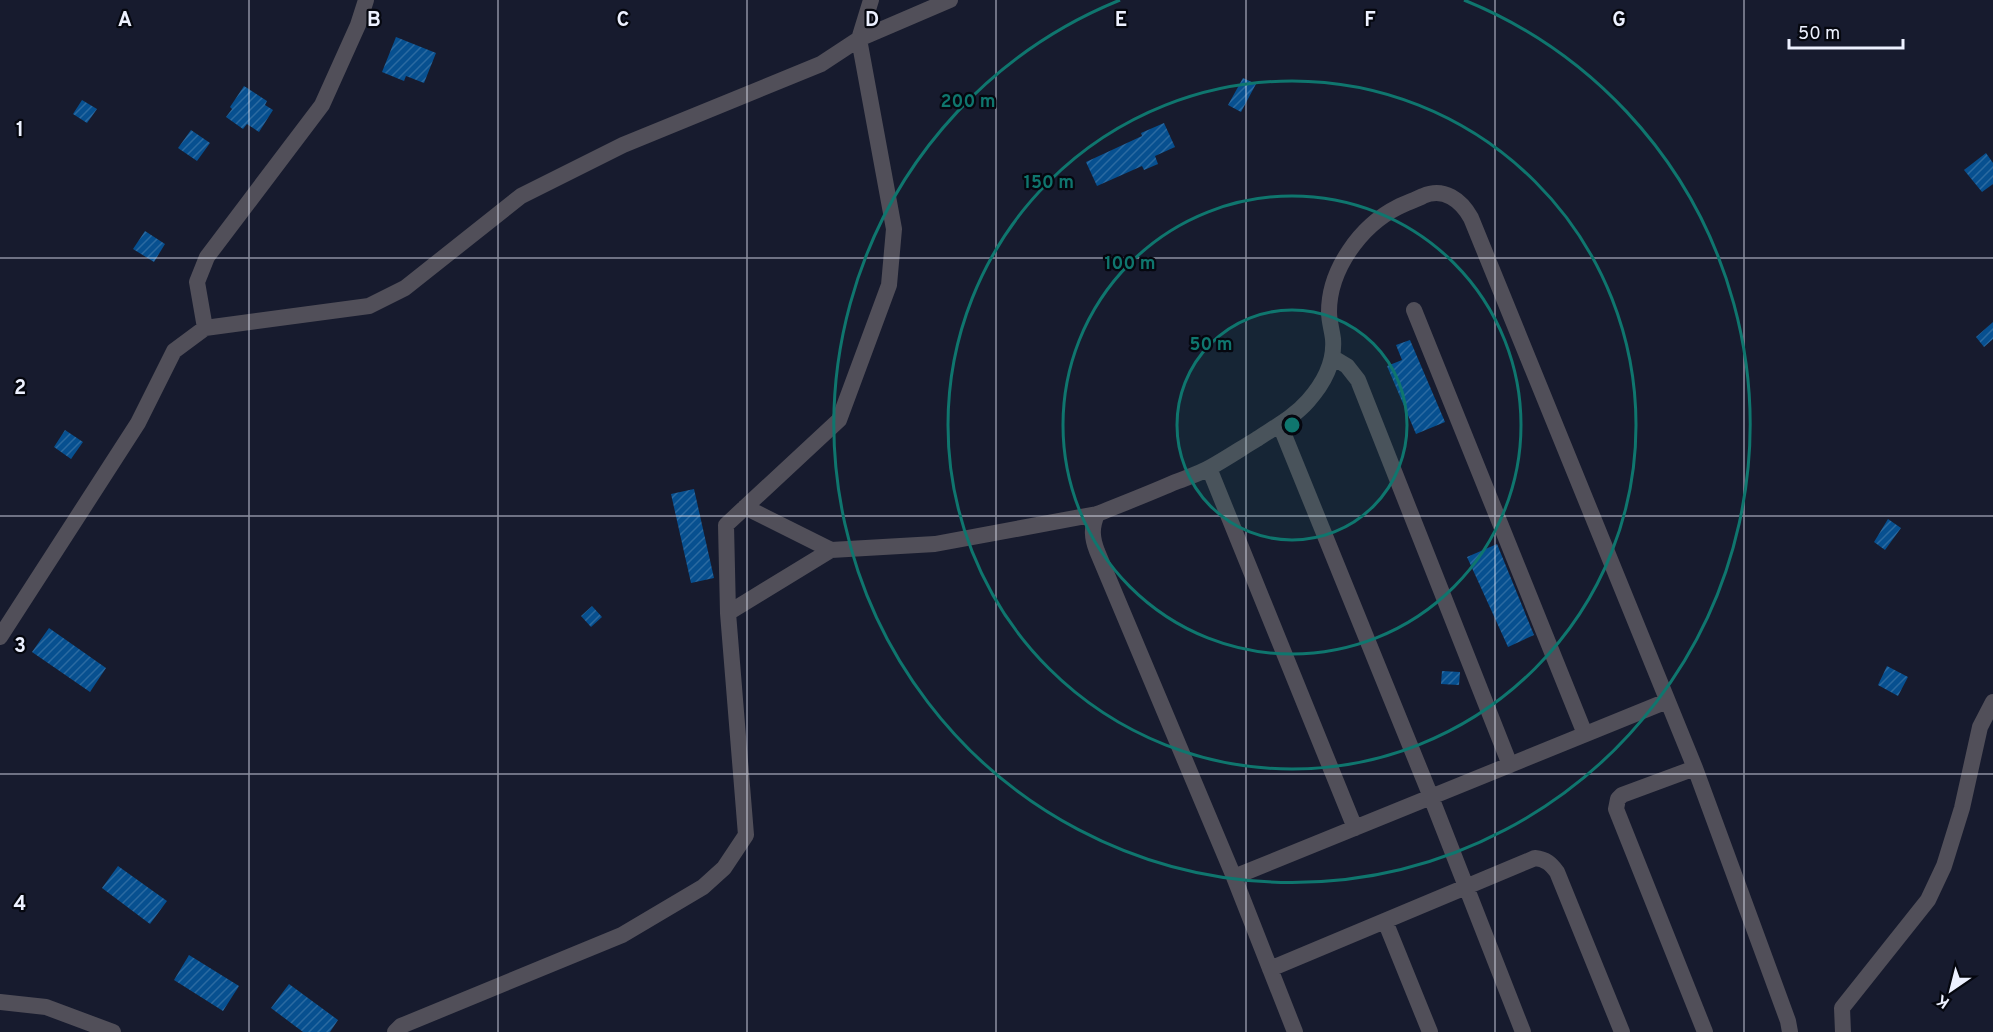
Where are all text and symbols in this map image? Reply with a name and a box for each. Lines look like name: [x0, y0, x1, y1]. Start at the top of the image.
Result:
text: A: [118, 8, 132, 34]
text: B: [367, 8, 381, 34]
text: C: [617, 8, 629, 34]
text: D: [865, 8, 879, 34]
text: E: [1115, 8, 1127, 34]
text: F: [1364, 8, 1376, 34]
text: G: [1612, 8, 1626, 34]
scale bar: [1789, 12, 1903, 50]
text: 50 m: [1798, 23, 1840, 46]
text: 200 m: [940, 91, 996, 114]
text: 1: [16, 118, 24, 144]
text: 150 m: [1024, 172, 1074, 195]
text: 100 m: [1104, 253, 1156, 276]
text: 50 m: [1189, 334, 1233, 357]
text: 2: [14, 376, 26, 402]
centre of rings: [1282, 415, 1302, 435]
text: 3: [14, 634, 26, 660]
text: 4: [14, 892, 26, 918]
north arrow: [1921, 960, 1981, 1020]
text: K: [1933, 989, 1954, 1012]

